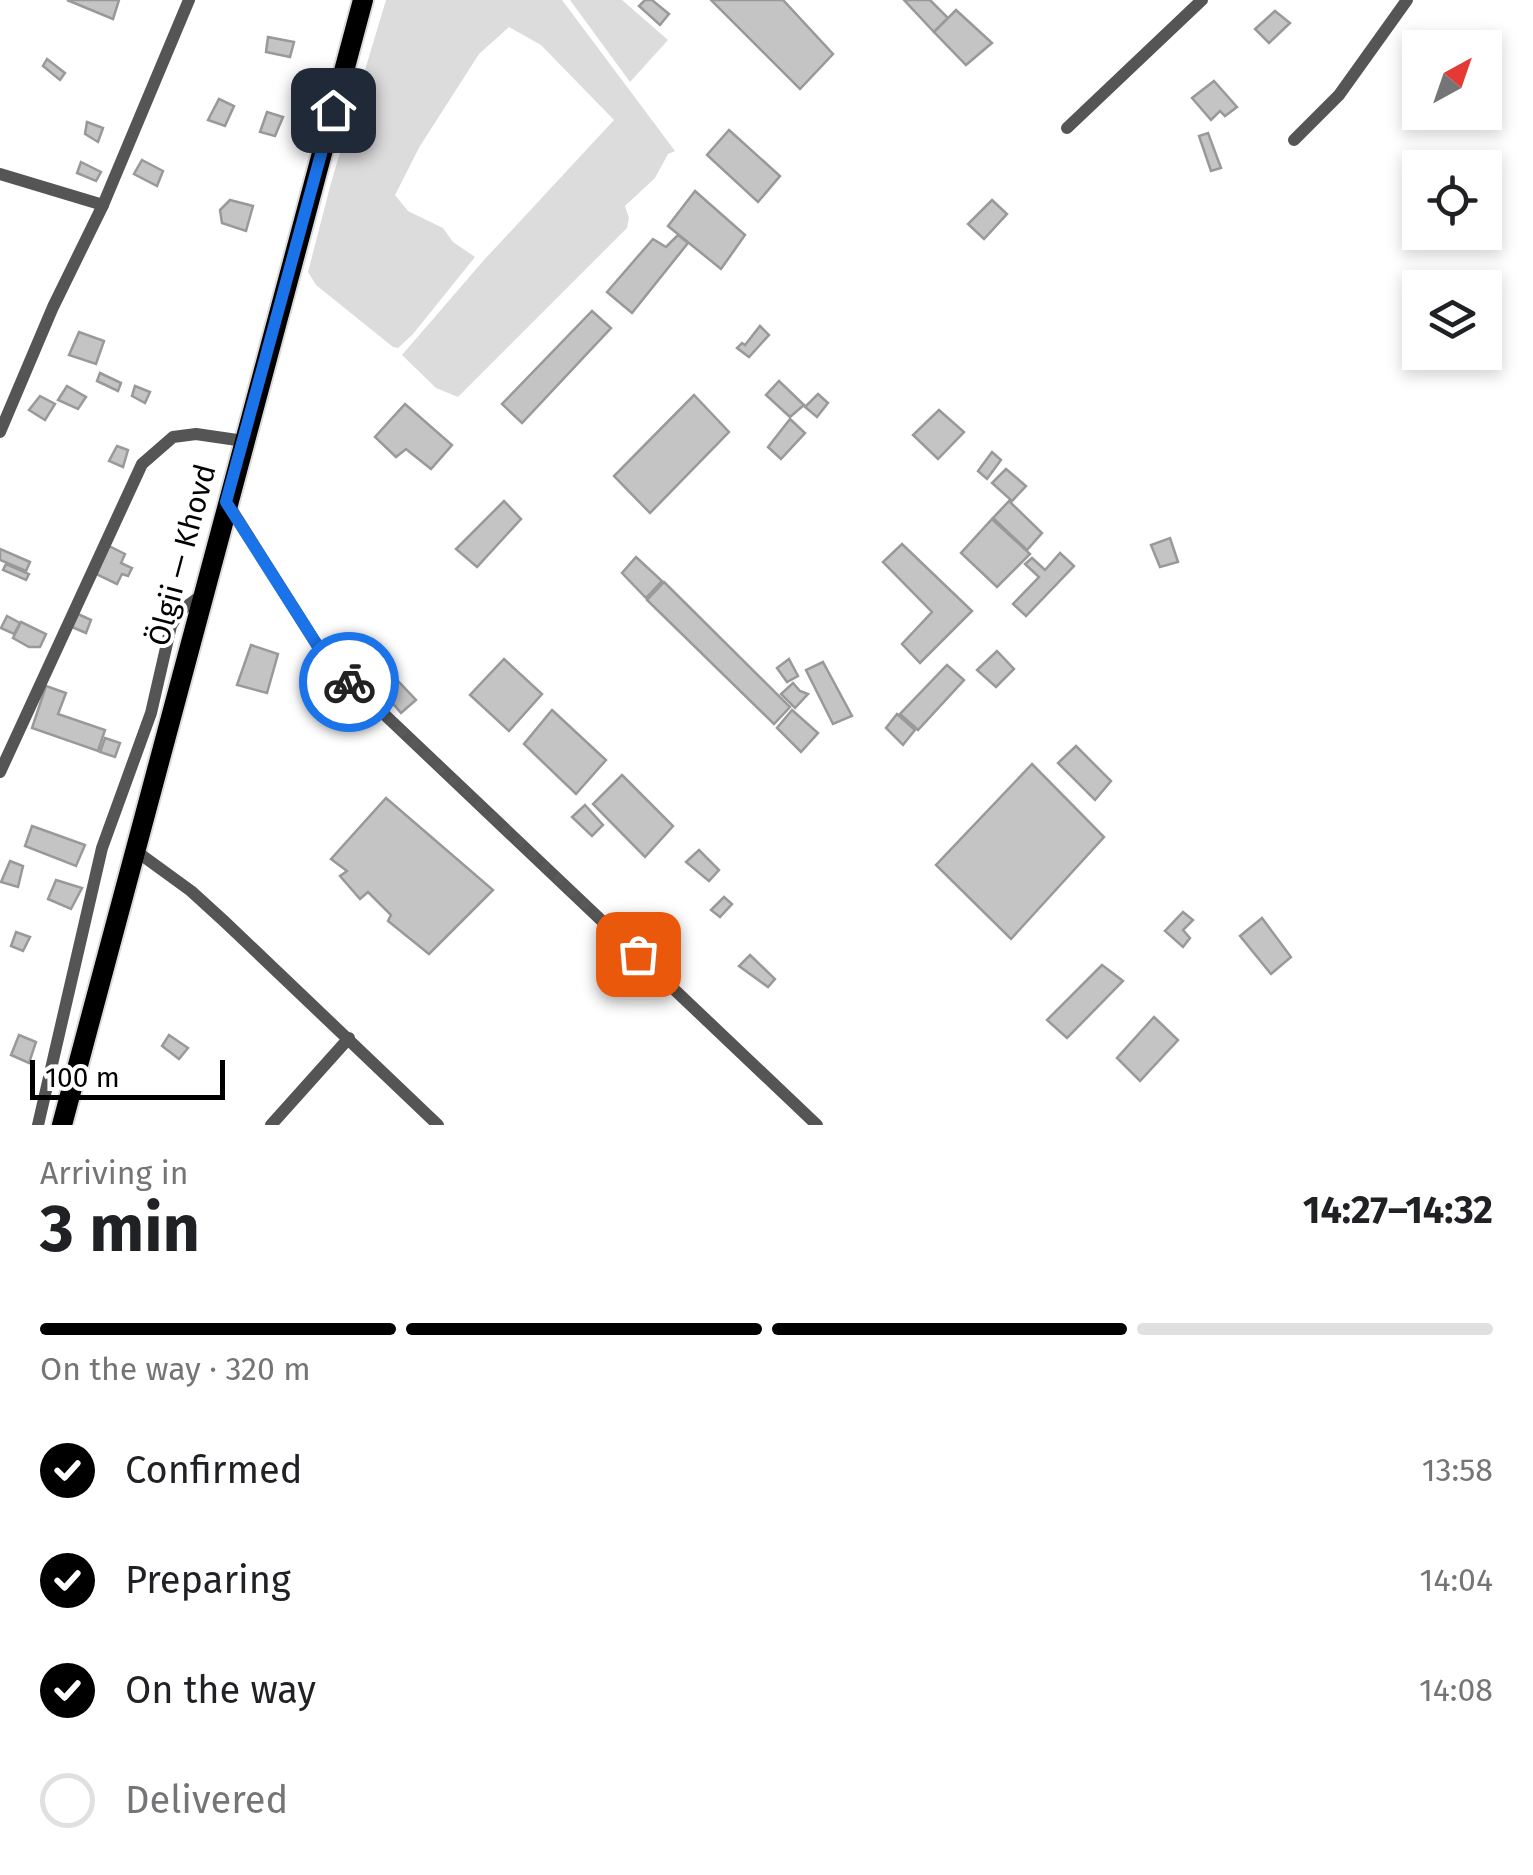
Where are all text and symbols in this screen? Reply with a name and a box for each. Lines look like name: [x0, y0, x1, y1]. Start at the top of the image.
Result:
north arrow: [1402, 30, 1502, 130]
map controls: [1402, 30, 1502, 370]
pin: [291, 68, 376, 153]
icon: home: [306, 83, 361, 138]
button: locate: [1402, 150, 1502, 250]
button: layers: [1402, 270, 1502, 370]
street label: Ölgii — Khovd: [140, 460, 224, 650]
courier: [299, 632, 399, 732]
icon: bike: [322, 655, 377, 710]
pin: [596, 912, 681, 997]
icon: bag: [611, 927, 666, 982]
scale bar: [30, 1055, 225, 1100]
text: 100 m: [45, 1061, 120, 1094]
text: Arriving in: [40, 1154, 188, 1192]
text: 14:27–14:32: [1303, 1187, 1493, 1233]
text: 3 min: [40, 1190, 200, 1268]
text: On the way · 320 m: [40, 1350, 311, 1388]
icon: check: [40, 1443, 95, 1498]
text: Confirmed: [125, 1447, 303, 1493]
text: 13:58: [1422, 1451, 1493, 1489]
icon: check: [40, 1553, 95, 1608]
text: Preparing: [125, 1557, 291, 1603]
text: 14:04: [1420, 1561, 1493, 1599]
icon: check: [40, 1663, 95, 1718]
text: On the way: [125, 1667, 316, 1713]
text: 14:08: [1419, 1671, 1493, 1709]
text: Delivered: [125, 1777, 288, 1823]

